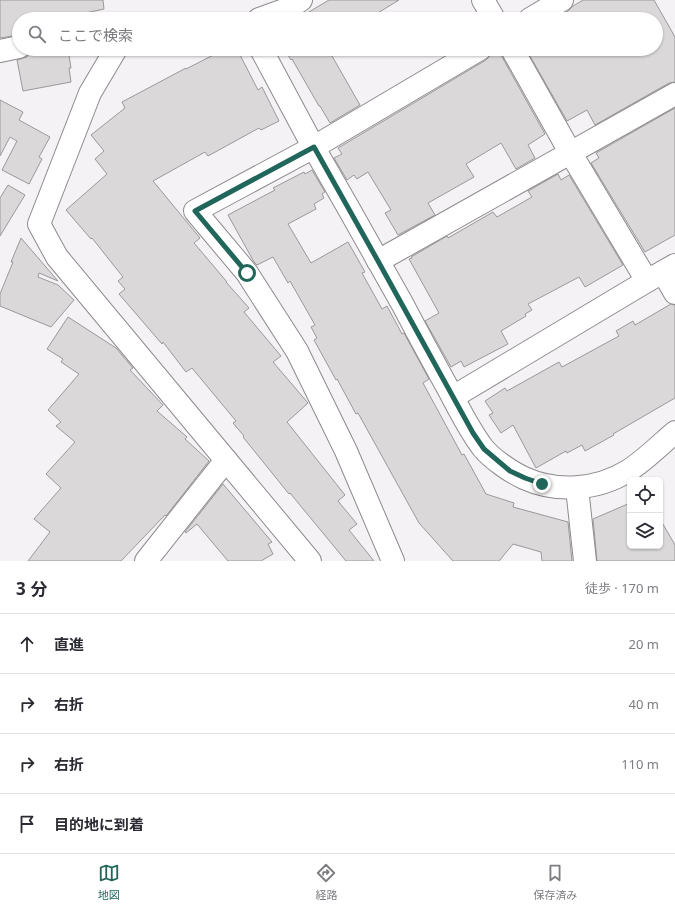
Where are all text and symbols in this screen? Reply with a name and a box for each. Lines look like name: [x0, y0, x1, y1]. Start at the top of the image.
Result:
search box: [12, 12, 663, 56]
icon: search: [26, 23, 48, 45]
text: ここで検索: [58, 25, 133, 45]
route start: [238, 264, 256, 282]
route end: [533, 475, 551, 493]
map controls: [627, 477, 663, 549]
button: locate: [627, 477, 663, 513]
button: layers: [627, 513, 663, 549]
text: 3 分: [16, 577, 47, 600]
text: 徒歩 · 170 m: [585, 579, 659, 597]
icon: ahead: [16, 633, 38, 655]
text: 直進: [54, 634, 84, 654]
text: 20 m: [629, 635, 659, 653]
icon: right: [16, 693, 38, 715]
text: 右折: [54, 694, 84, 714]
text: 40 m: [629, 695, 659, 713]
icon: right: [16, 753, 38, 775]
text: 右折: [54, 754, 84, 774]
text: 110 m: [621, 755, 659, 773]
icon: arrive: [16, 813, 38, 835]
text: 目的地に到着: [54, 814, 144, 834]
tab: 地図: [98, 862, 120, 902]
tab: 経路: [315, 862, 337, 902]
tab: 保存済み: [533, 862, 577, 902]

